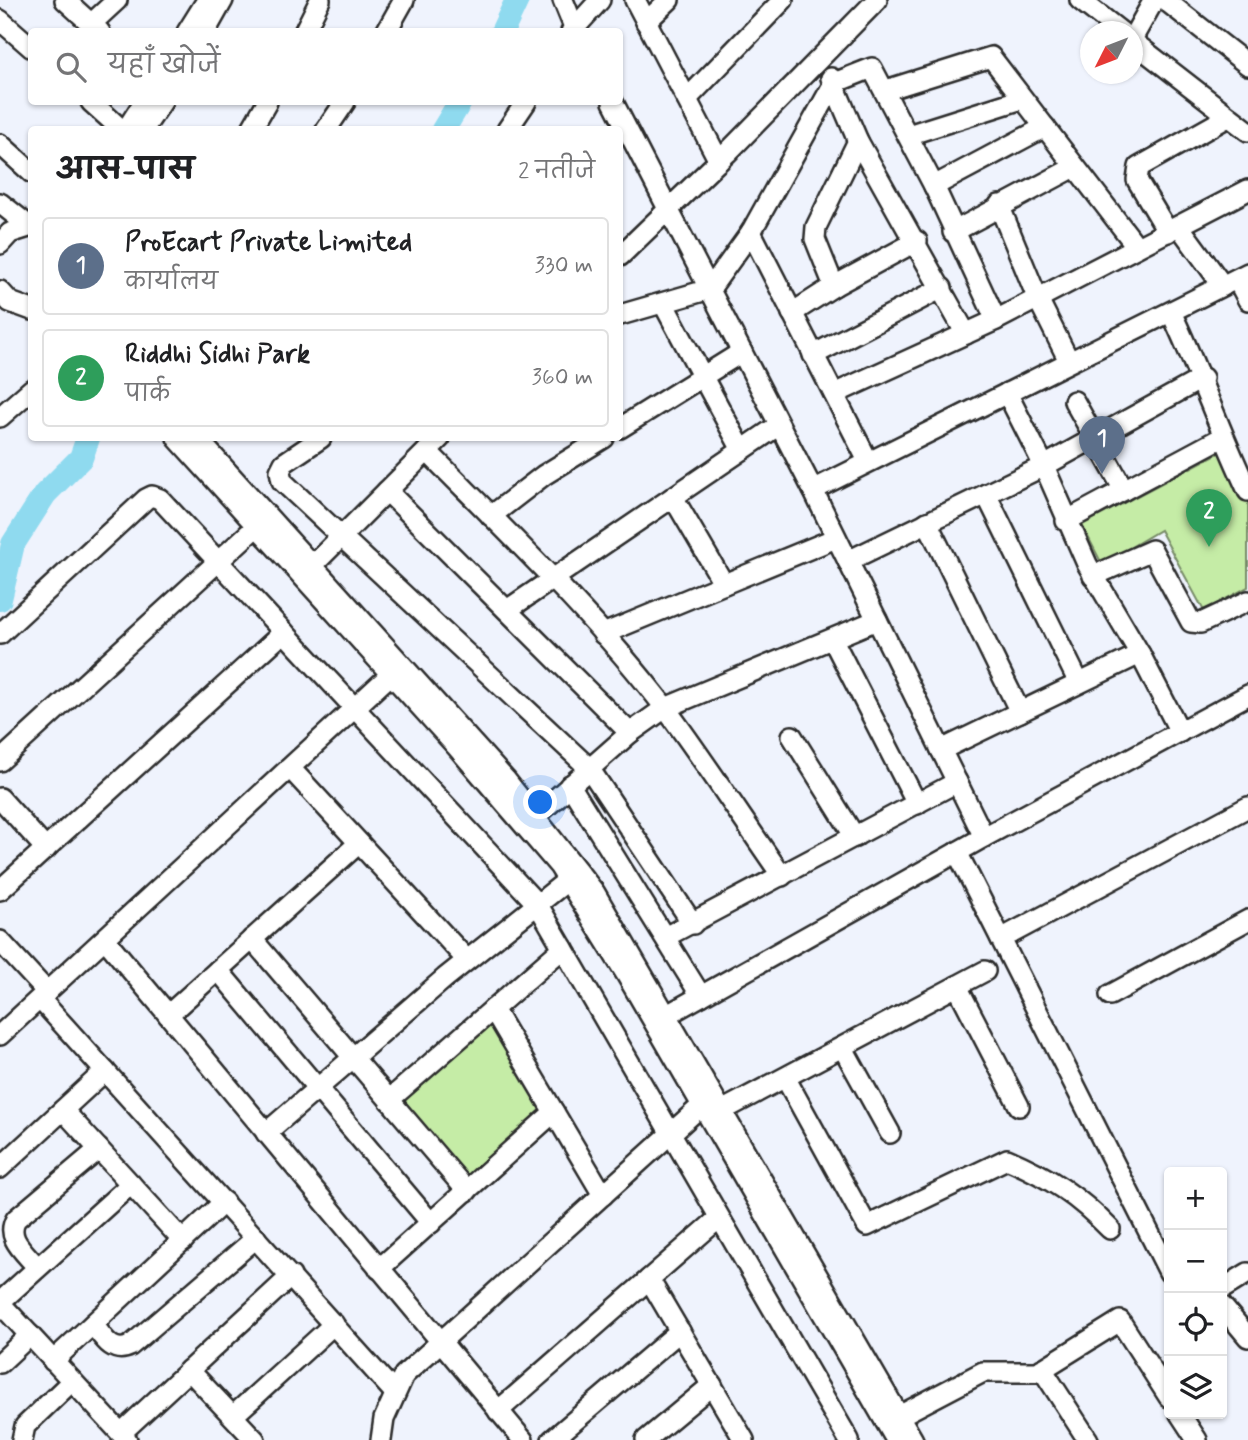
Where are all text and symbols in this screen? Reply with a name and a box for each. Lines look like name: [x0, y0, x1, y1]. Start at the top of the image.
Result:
north arrow: [1080, 21, 1143, 84]
search box: [28, 28, 623, 105]
icon: search: [52, 48, 90, 86]
text: यहाँ खोजें: [108, 49, 220, 83]
text: आस-पास: [56, 151, 194, 190]
text: 2 नतीजे: [518, 157, 595, 187]
text: ProEcart Private Limited: [125, 226, 412, 260]
text: 1: [76, 251, 86, 281]
text: 330 m: [535, 251, 593, 281]
text: कार्यालय: [125, 268, 218, 298]
text: Riddhi Sidhi Park: [125, 338, 310, 372]
text: 2: [75, 363, 87, 393]
text: 360 m: [532, 363, 593, 393]
text: पार्क: [125, 380, 170, 410]
pin: 1: [1079, 416, 1125, 474]
pin: 2: [1186, 489, 1232, 547]
your location: [523, 785, 557, 819]
map controls: [1164, 1167, 1227, 1419]
button: +: [1164, 1167, 1227, 1230]
button: −: [1164, 1230, 1227, 1293]
button: locate: [1164, 1293, 1227, 1356]
button: layers: [1164, 1356, 1227, 1419]

